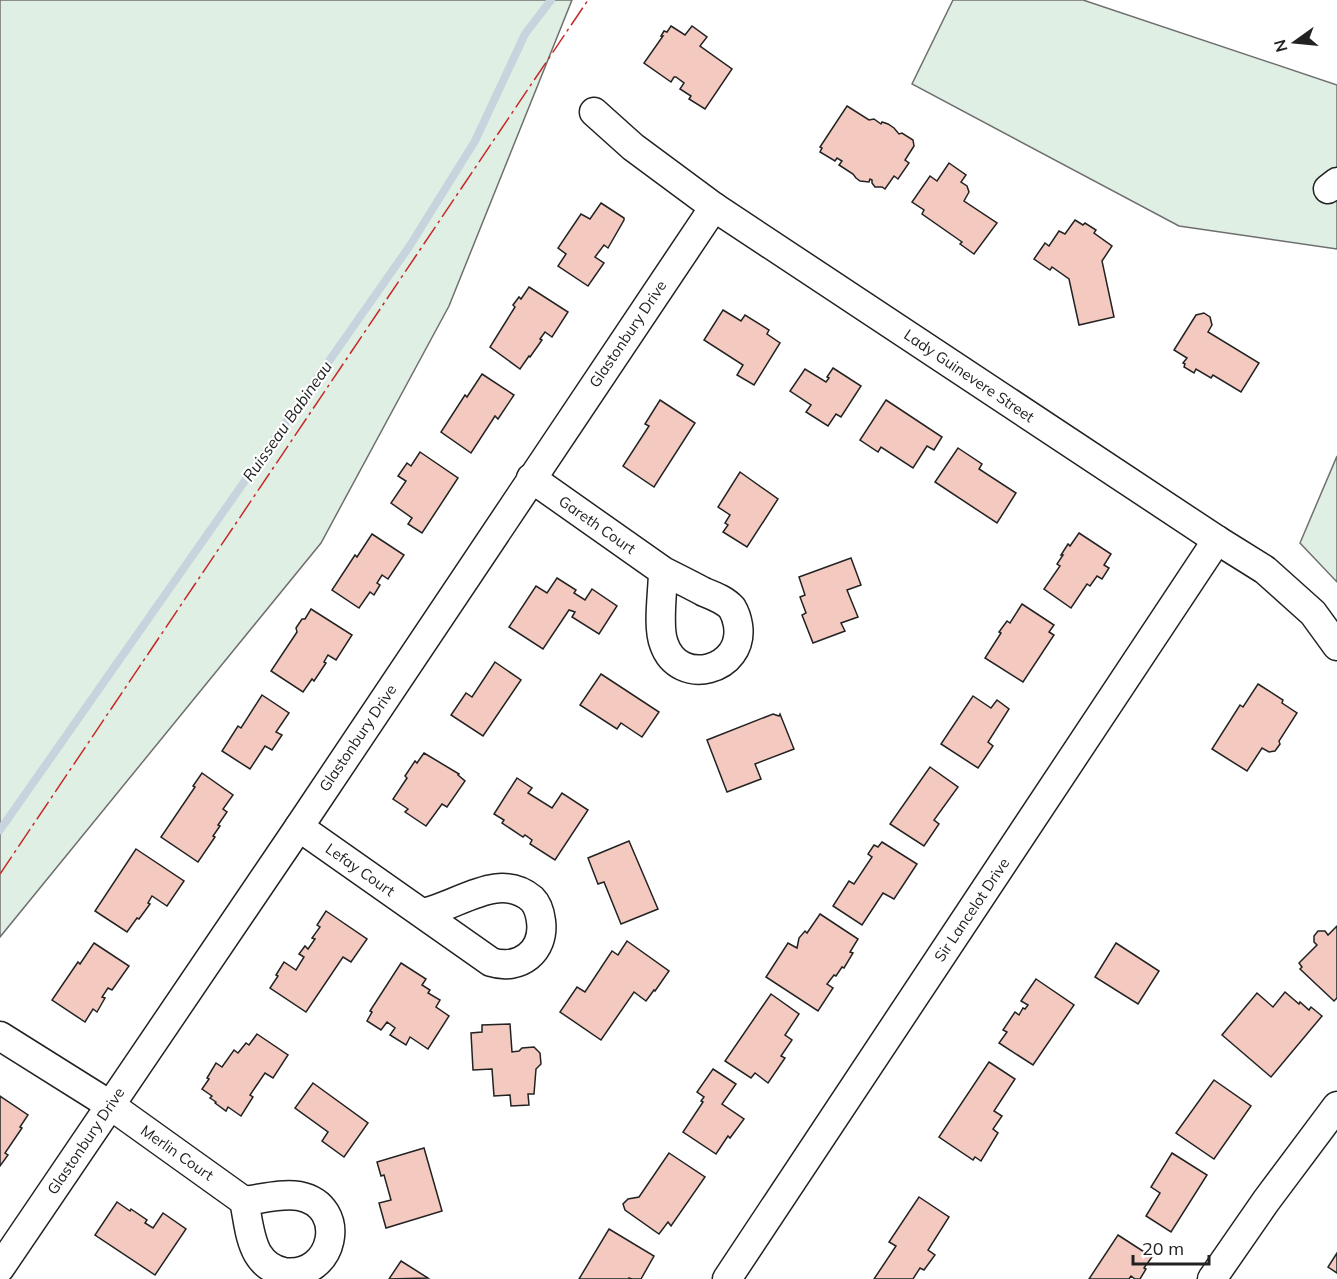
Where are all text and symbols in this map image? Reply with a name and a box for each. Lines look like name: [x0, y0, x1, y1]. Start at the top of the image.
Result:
north arrow: [1265, 12, 1325, 72]
text: N: [1269, 37, 1292, 54]
street label: Glastonbury Drive: [585, 277, 670, 391]
street label: Lady Guinevere Street: [901, 325, 1038, 426]
water label: Ruisseau Babineau: [238, 357, 336, 485]
street label: Gareth Court: [555, 491, 639, 558]
street label: Glastonbury Drive: [315, 681, 400, 795]
street label: Lefay Court: [322, 839, 399, 900]
street label: Sir Lancelot Drive: [930, 854, 1013, 965]
street label: Glastonbury Drive: [43, 1084, 128, 1198]
street label: Merlin Court: [137, 1121, 217, 1185]
scale bar: [1133, 1228, 1210, 1266]
text: 20 m: [1142, 1237, 1184, 1260]

